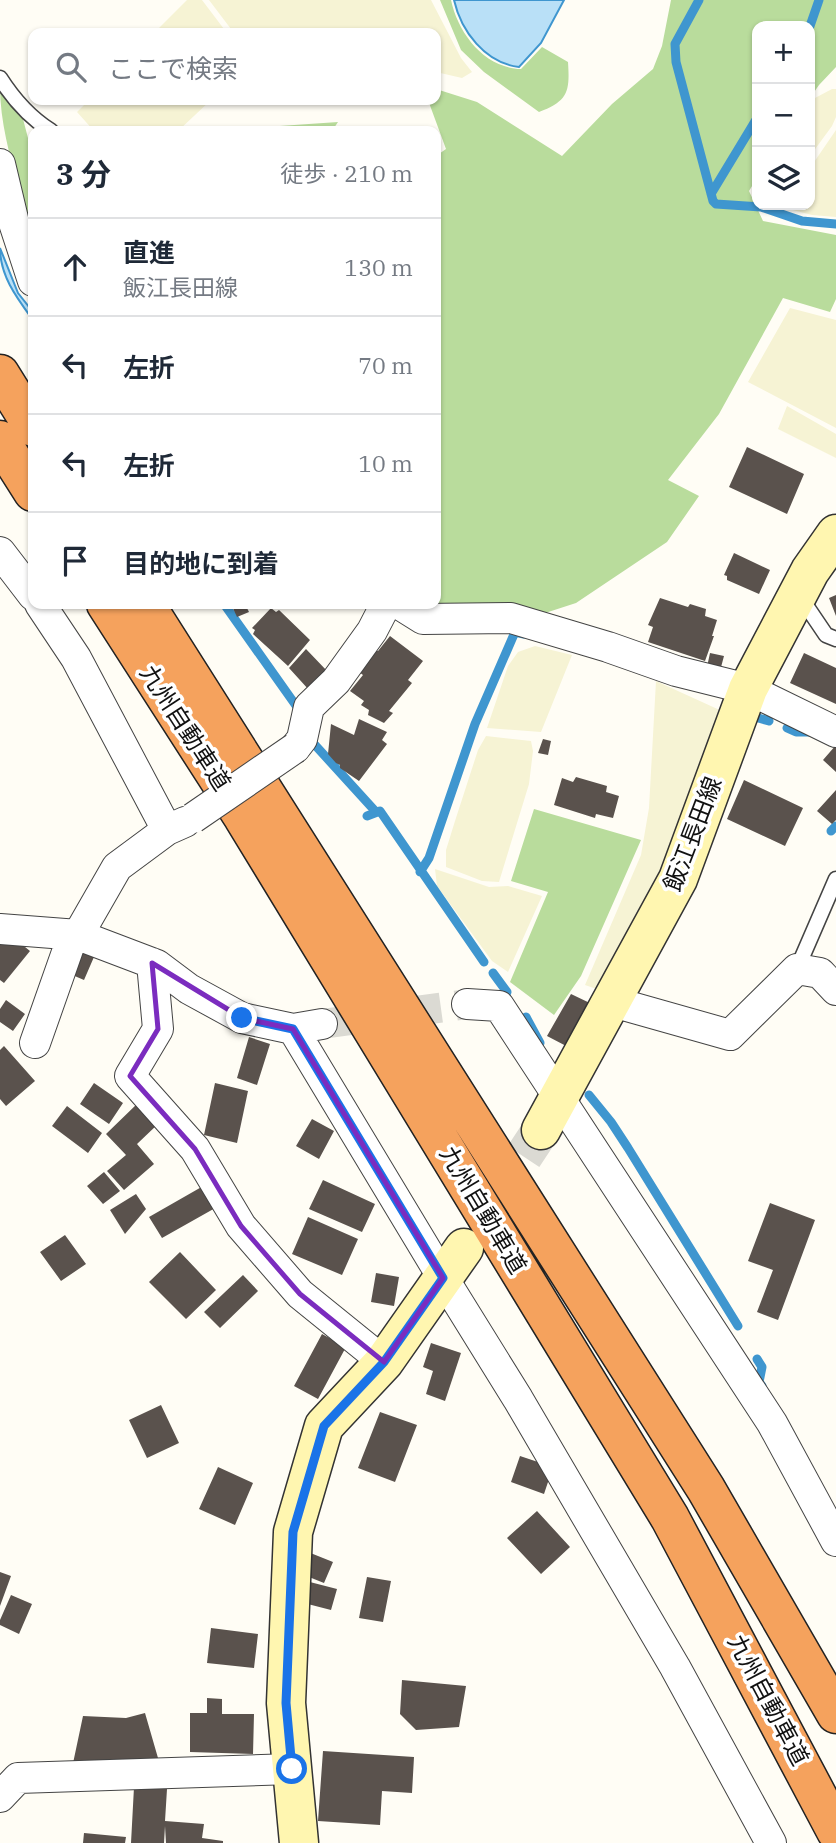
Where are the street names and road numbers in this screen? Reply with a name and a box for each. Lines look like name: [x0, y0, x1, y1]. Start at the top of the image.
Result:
street label: 九州自動車道: [133, 658, 238, 797]
street label: 飯江長田線: [656, 772, 729, 895]
street label: 九州自動車道: [433, 1140, 535, 1279]
street label: 九州自動車道: [721, 1628, 817, 1771]

